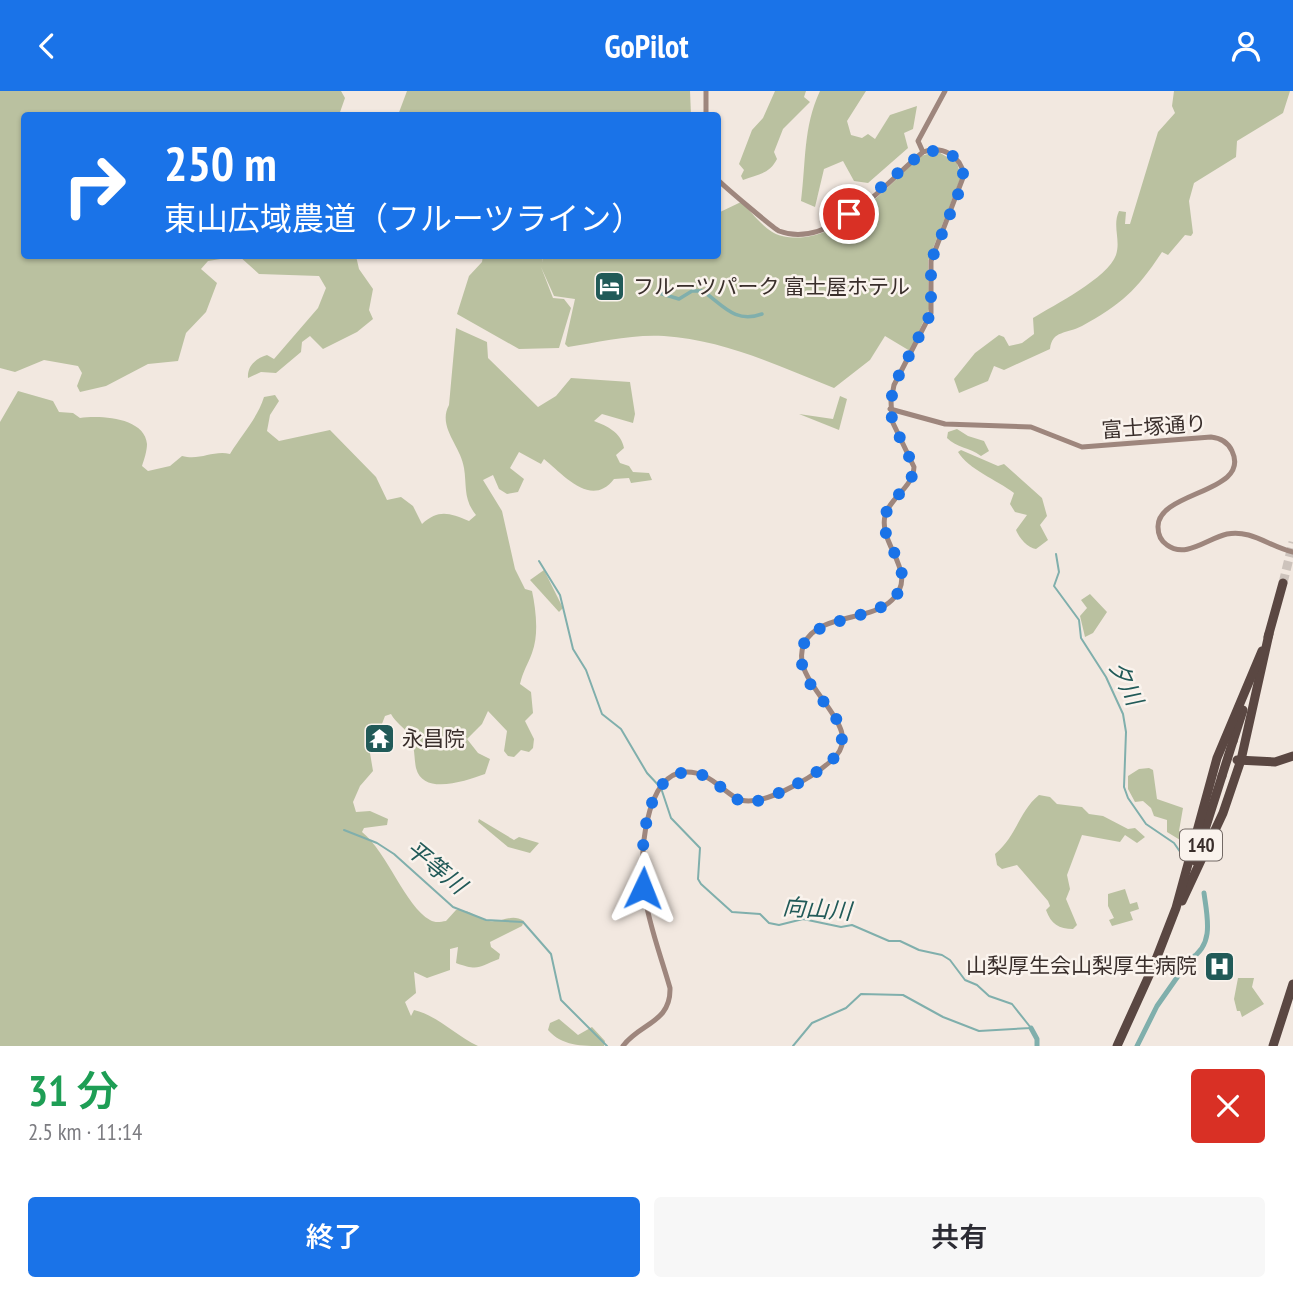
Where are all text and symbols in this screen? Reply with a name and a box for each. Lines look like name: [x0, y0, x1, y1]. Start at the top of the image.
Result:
text: GoPilot: [604, 25, 689, 67]
icon: back: [28, 27, 66, 65]
icon: person: [1227, 27, 1265, 65]
text: 250 m: [164, 131, 277, 195]
icon: right: [49, 140, 140, 231]
pin: [819, 184, 879, 244]
icon: arrive: [830, 195, 868, 233]
text: 東山広域農道（フルーツライン）: [164, 197, 643, 239]
hotel icon: フルーツパーク 富士屋ホテル: [593, 270, 627, 304]
place label: フルーツパーク 富士屋ホテル: [633, 273, 910, 300]
street label: 富士塚通り: [1101, 409, 1207, 444]
water label: 夕川: [1103, 656, 1151, 713]
temple icon: 永昌院: [362, 722, 396, 756]
place label: 永昌院: [402, 725, 465, 752]
road number: 140: [1180, 829, 1222, 860]
water label: 平等川: [400, 834, 475, 901]
position arrow: [606, 851, 680, 925]
water label: 向山川: [782, 892, 855, 926]
hospital icon: 山梨厚生会山梨厚生病院: [1203, 949, 1237, 983]
place label: 山梨厚生会山梨厚生病院: [966, 952, 1197, 979]
text: 31 分: [28, 1063, 119, 1118]
button: close: [1191, 1069, 1265, 1143]
text: 2.5 km · 11:14: [28, 1117, 142, 1146]
button: 終了: [28, 1197, 640, 1277]
button: 共有: [654, 1197, 1265, 1277]

